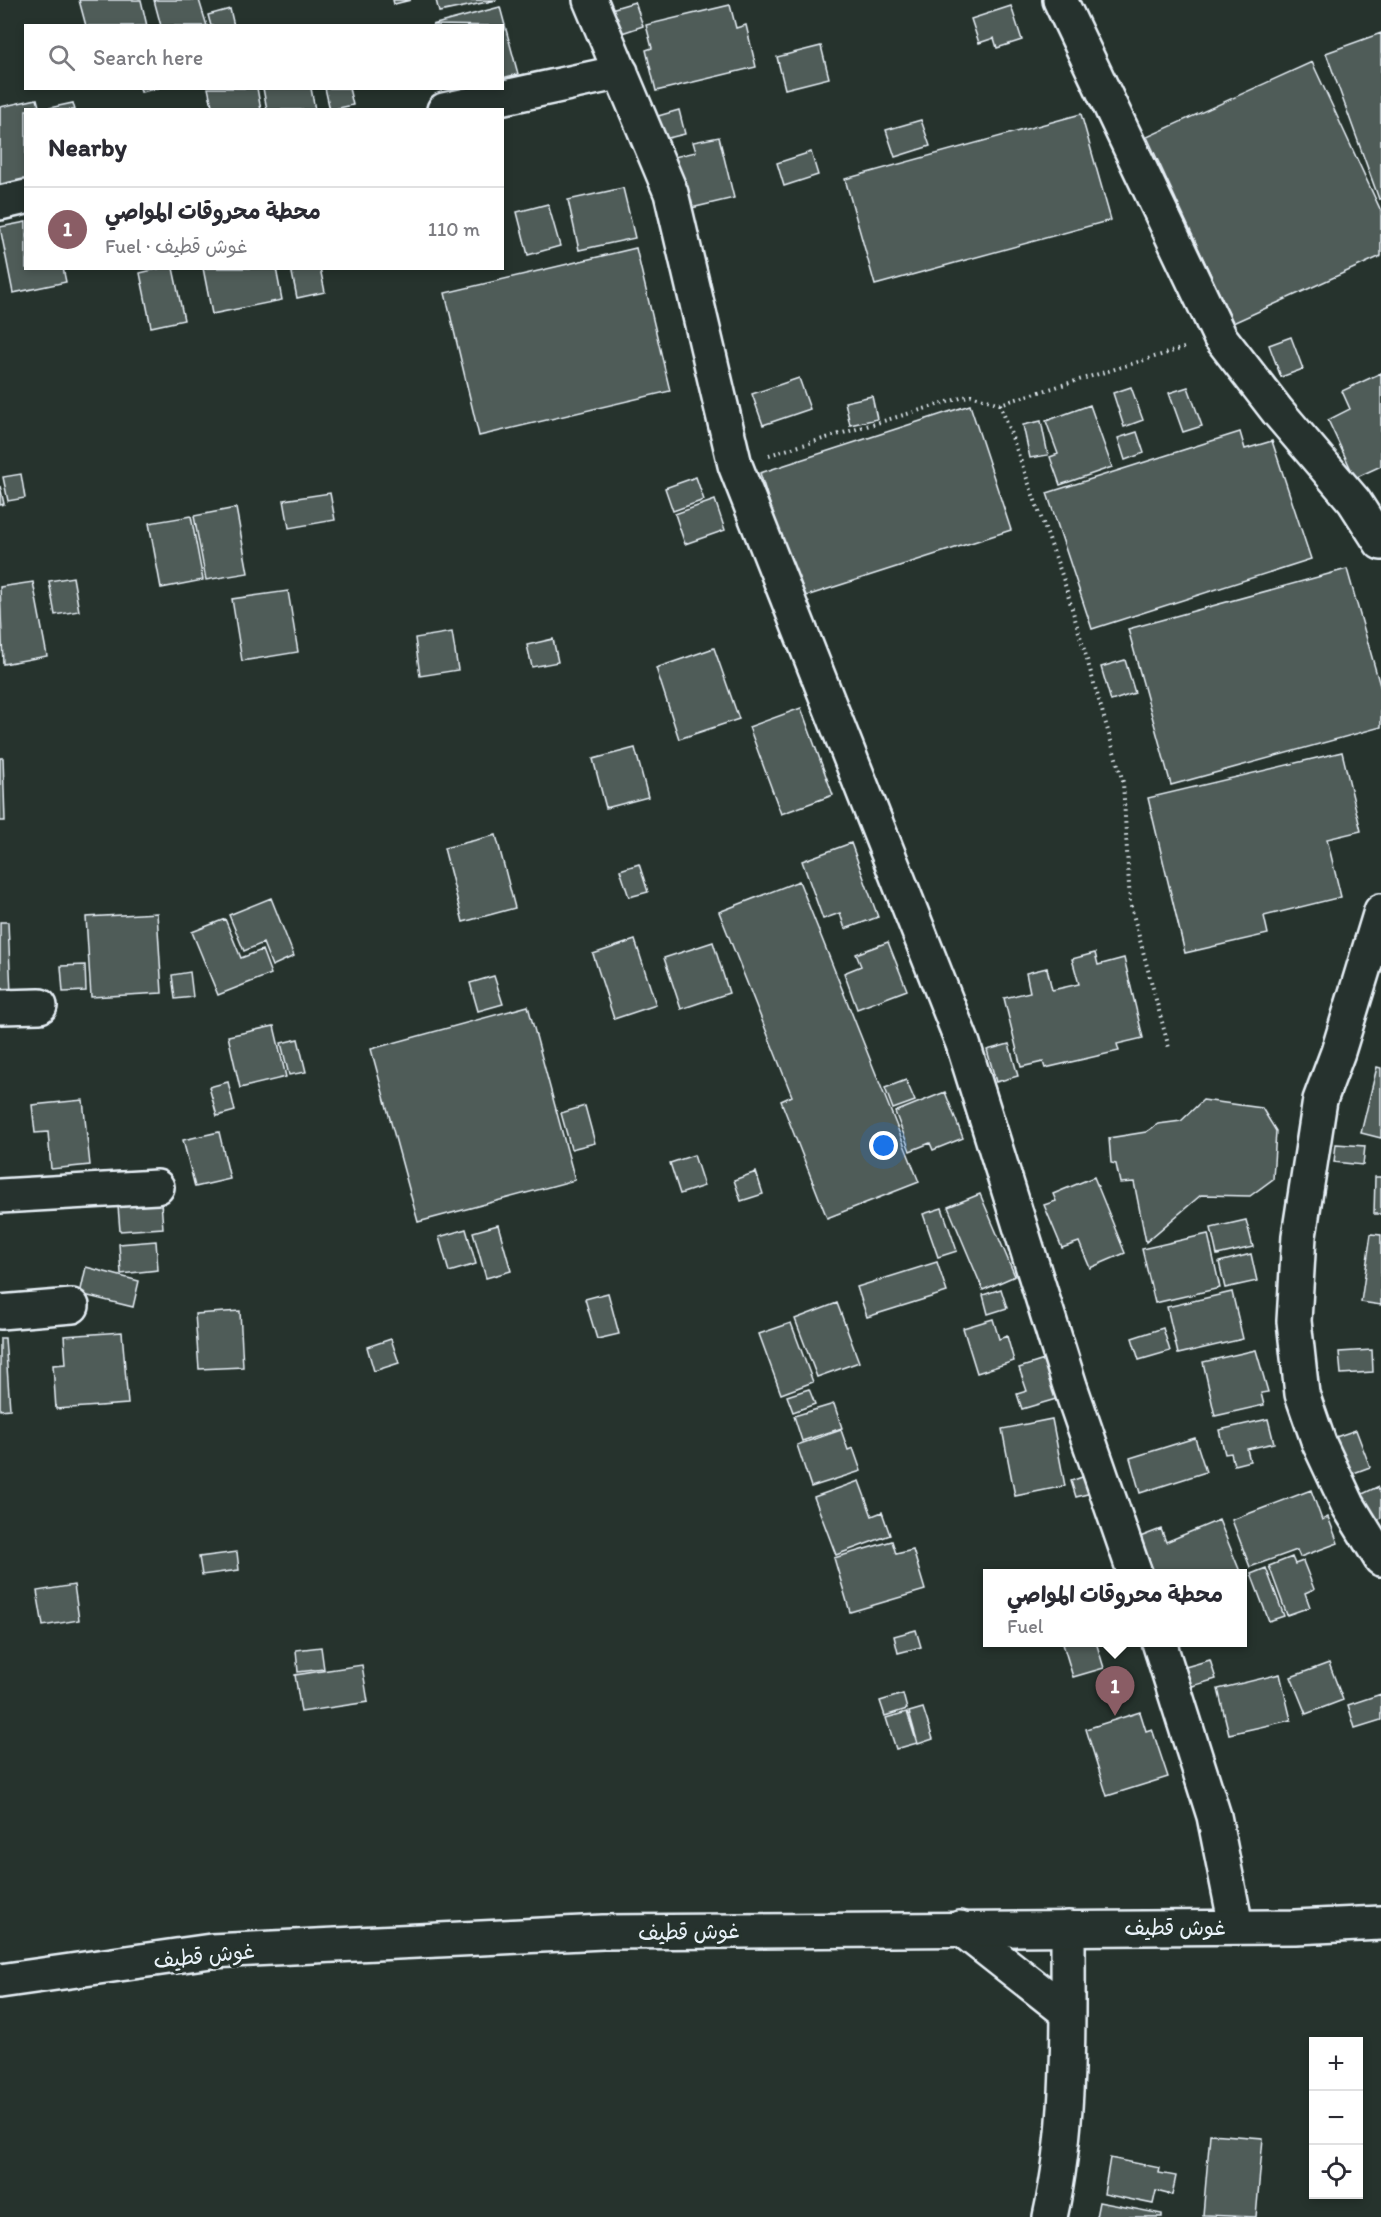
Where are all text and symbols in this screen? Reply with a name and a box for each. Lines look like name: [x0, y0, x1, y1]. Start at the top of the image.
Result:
search box: [24, 24, 504, 90]
icon: search: [45, 41, 78, 74]
text: Search here: [93, 44, 203, 71]
text: Nearby: [48, 131, 127, 163]
text: محطة محروقات المواصي: [105, 198, 321, 225]
text: 1: [63, 217, 72, 241]
text: 110 m: [428, 217, 480, 241]
text: Fuel · غوش قطيف: [105, 234, 248, 258]
your location: [869, 1131, 898, 1160]
popup: [983, 1569, 1247, 1647]
text: محطة محروقات المواصي: [1007, 1581, 1223, 1608]
text: Fuel: [1007, 1614, 1043, 1638]
pin: 1: [1096, 1666, 1134, 1716]
street label: غوش قطيف: [1124, 1914, 1226, 1941]
street label: غوش قطيف: [638, 1917, 740, 1946]
street label: غوش قطيف: [152, 1937, 256, 1974]
map controls: [1309, 2037, 1363, 2199]
button: +: [1309, 2037, 1363, 2091]
button: −: [1309, 2091, 1363, 2145]
button: locate: [1309, 2145, 1363, 2199]

